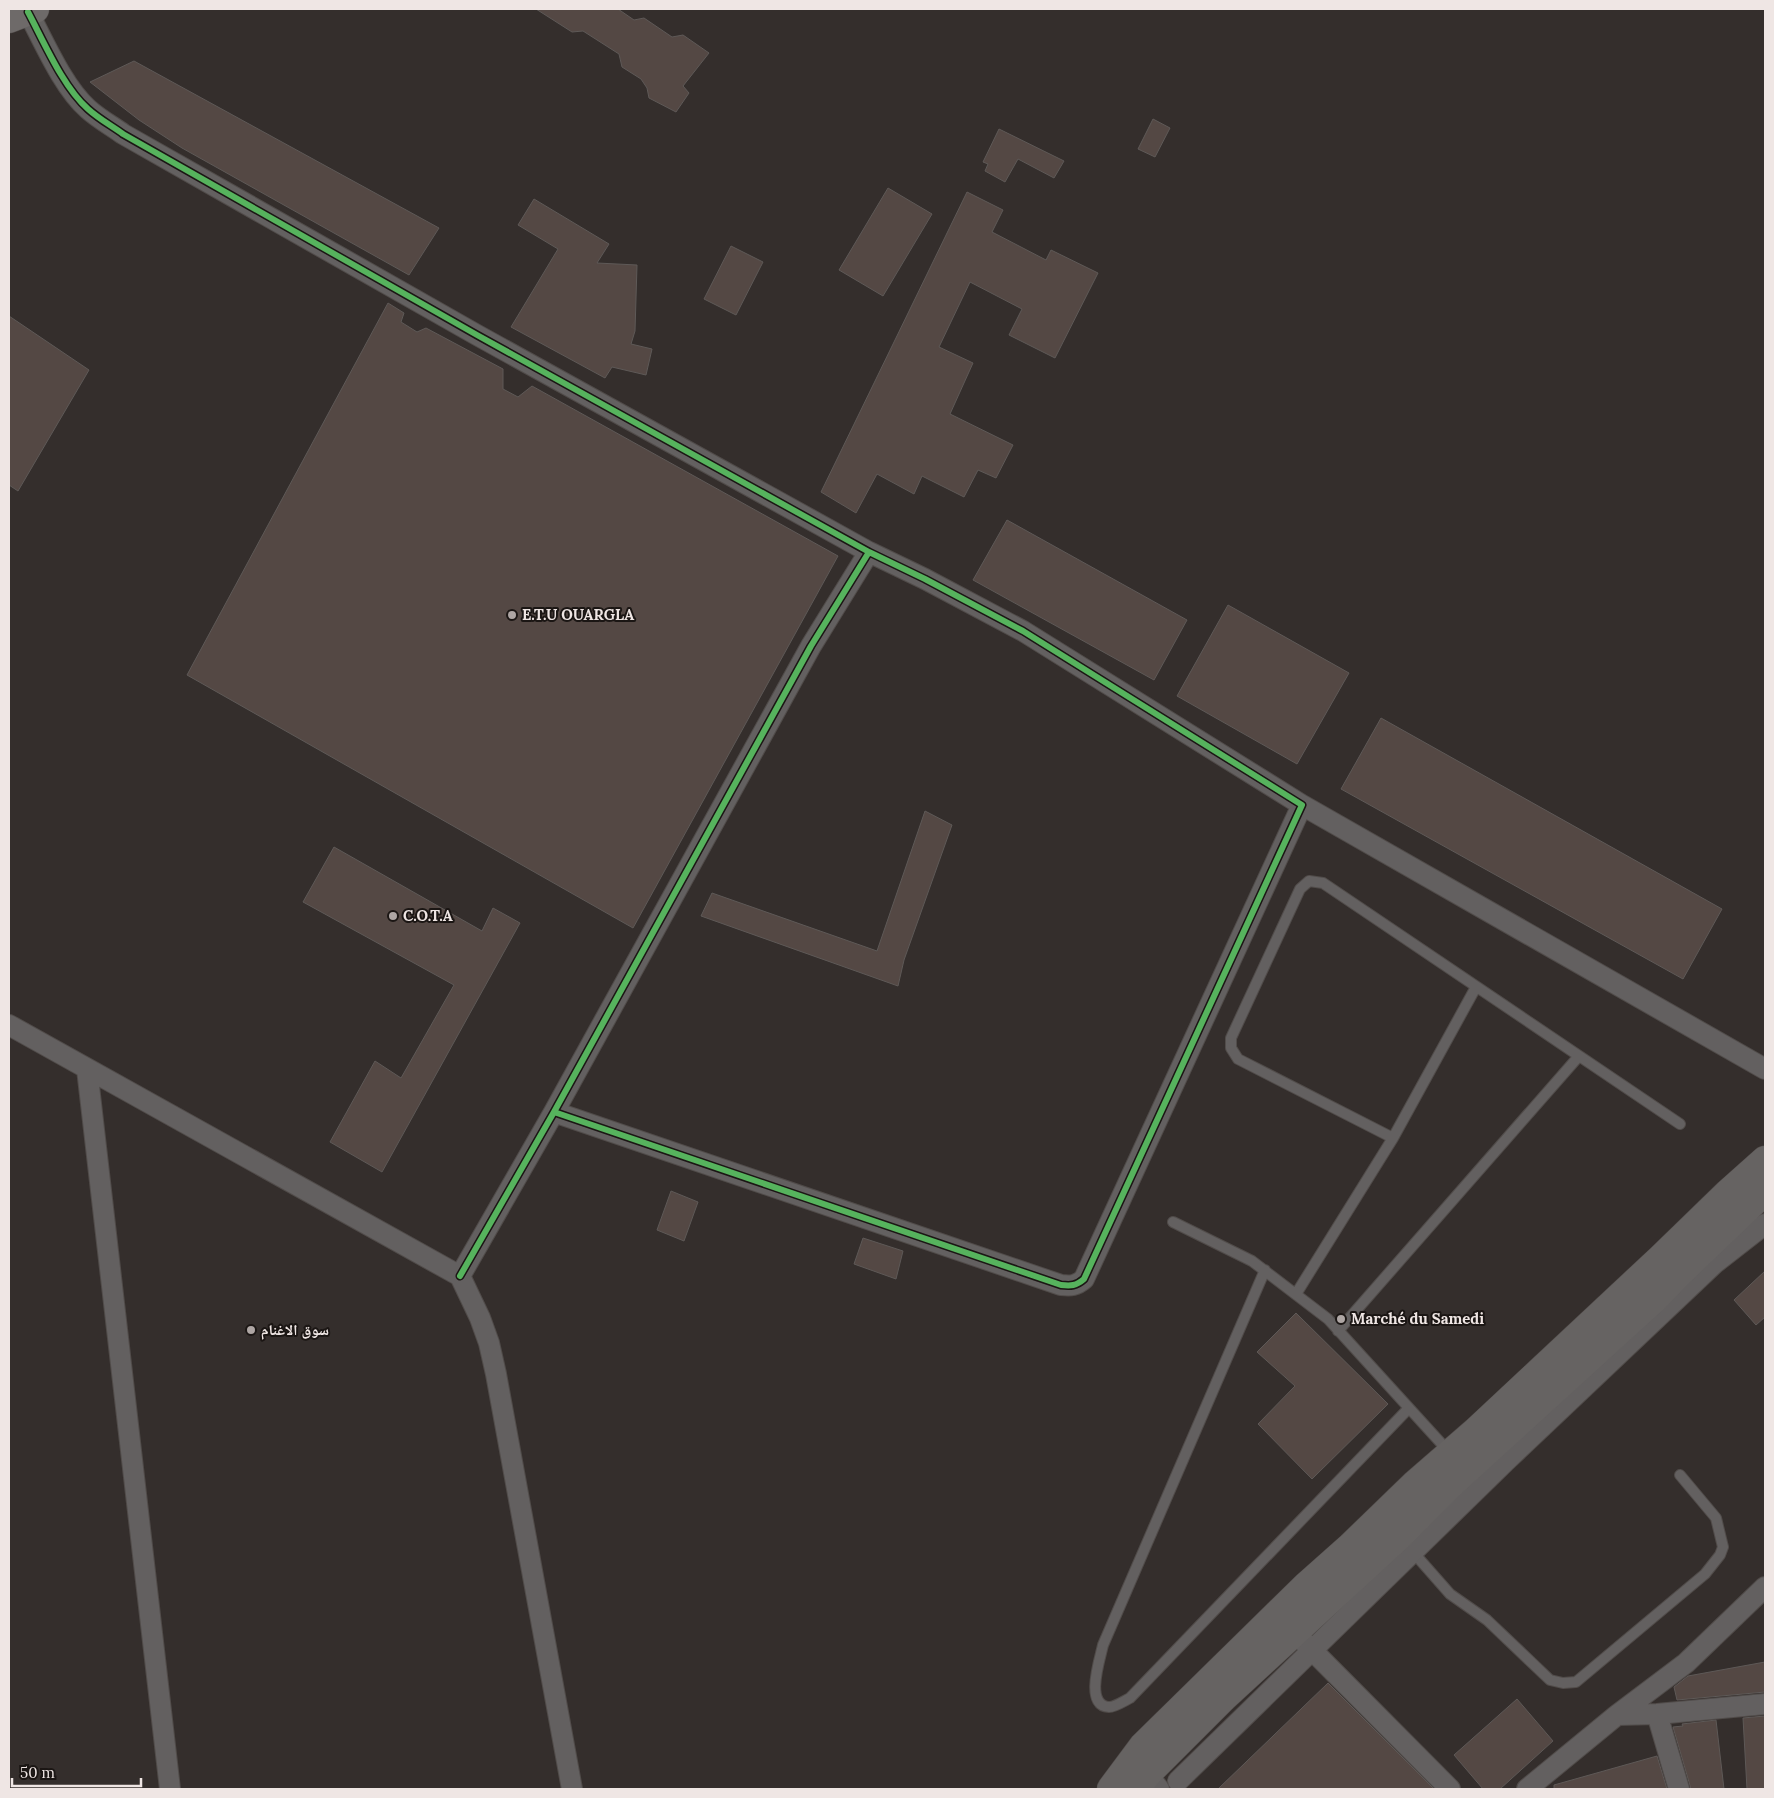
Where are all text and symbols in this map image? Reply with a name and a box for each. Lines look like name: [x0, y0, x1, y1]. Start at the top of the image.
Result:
place label: E.T.U OUARGLA: [522, 605, 634, 624]
marker: E.T.U OUARGLA: [506, 609, 518, 621]
place label: C.O.T.A: [403, 906, 453, 925]
marker: C.O.T.A: [387, 910, 399, 922]
place label: Marché du Samedi: [1351, 1309, 1484, 1328]
marker: Marché du Samedi: [1335, 1313, 1347, 1325]
place label: سوق الاغنام: [261, 1320, 329, 1340]
marker: سوق الاغنام: [245, 1324, 257, 1336]
scale bar: [12, 1756, 141, 1788]
text: 50 m: [20, 1763, 55, 1782]

